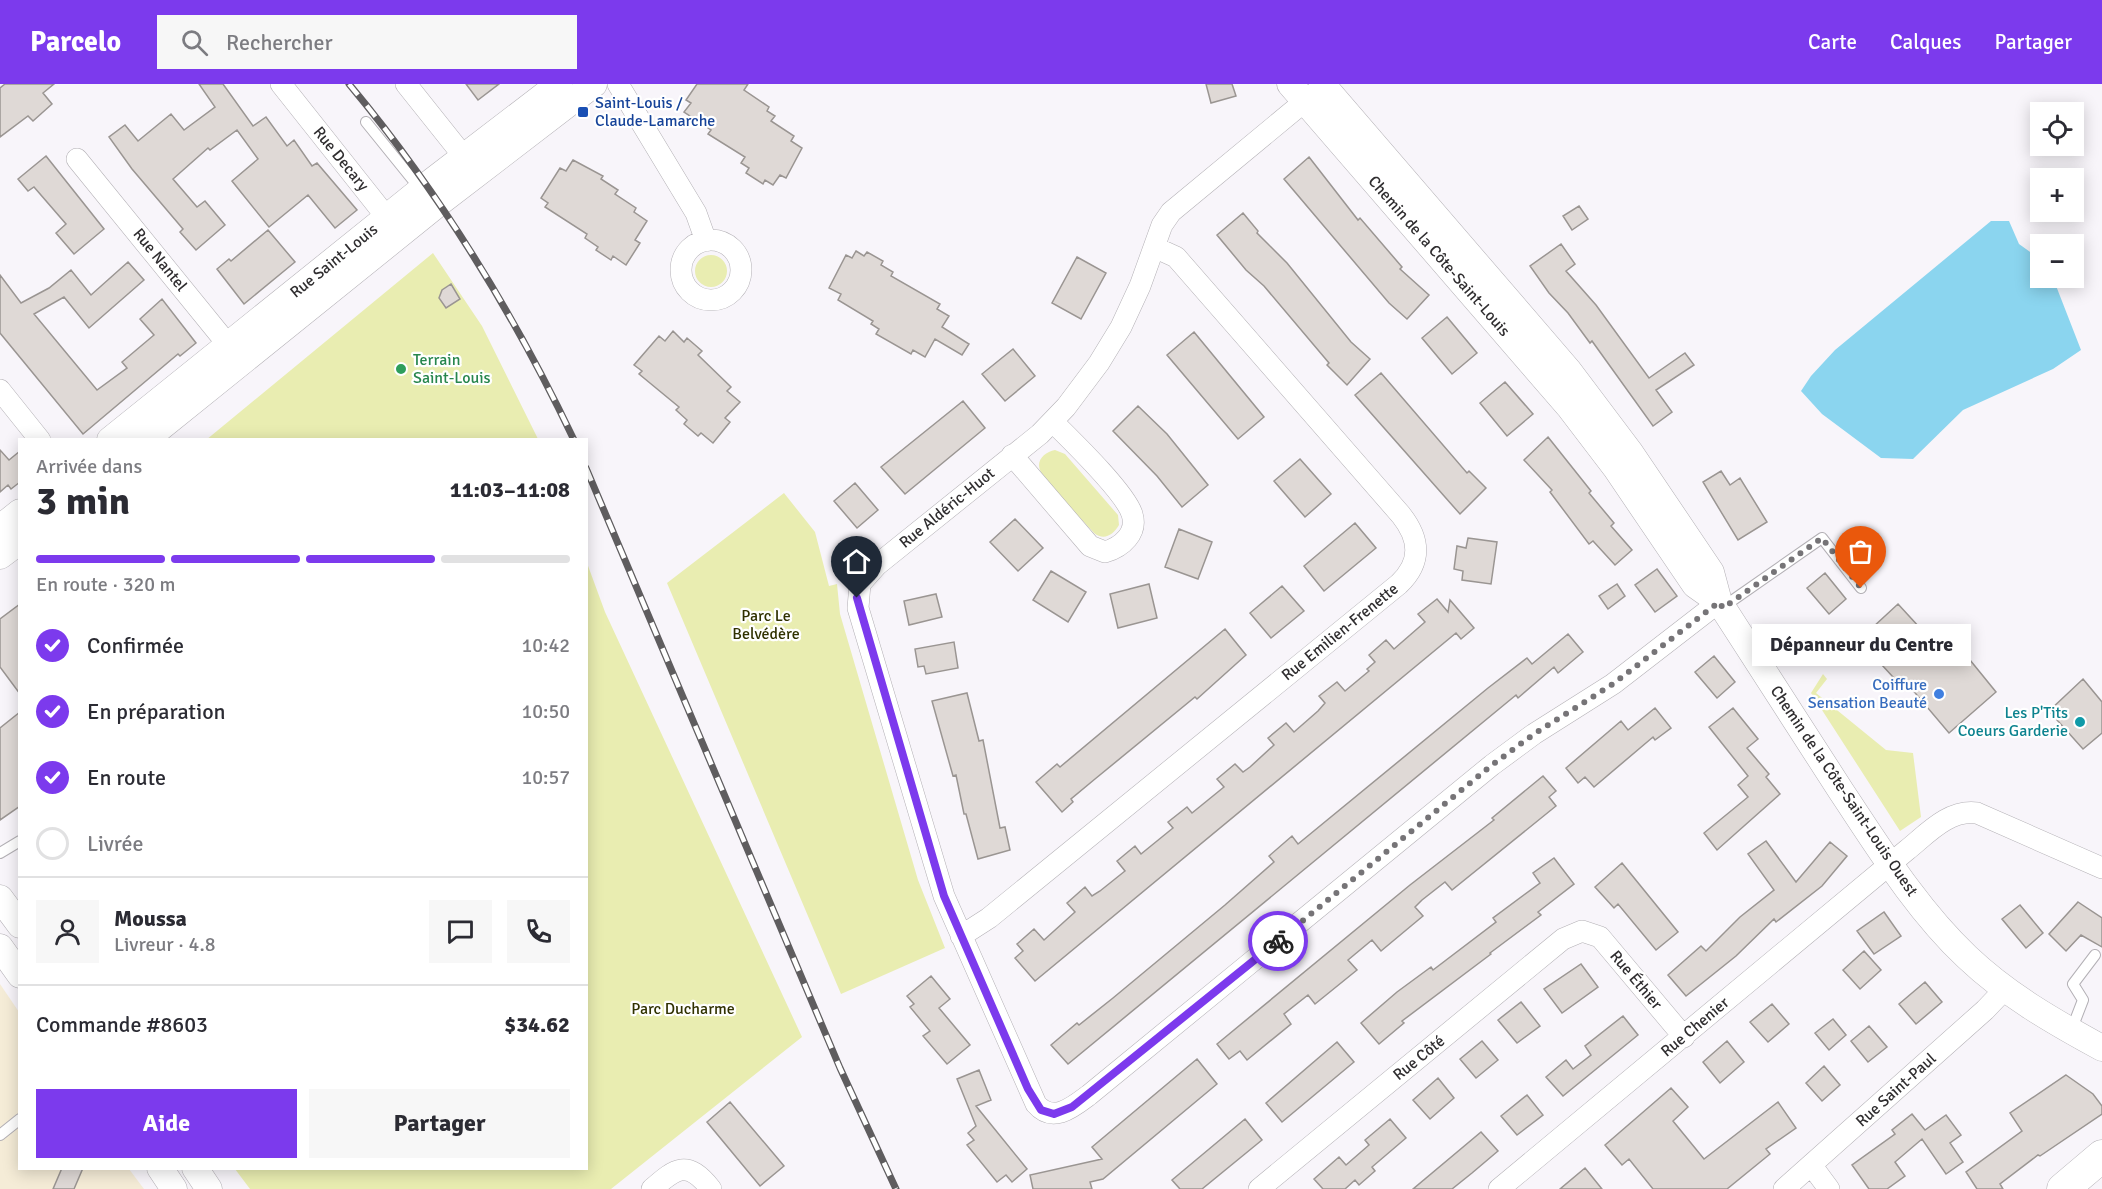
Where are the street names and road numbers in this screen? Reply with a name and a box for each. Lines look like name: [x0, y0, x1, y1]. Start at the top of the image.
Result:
street label: Rue Decary: [309, 123, 373, 196]
street label: Chemin de la Côte-Saint-Louis: [1364, 172, 1514, 340]
street label: Rue Saint-Louis: [286, 220, 382, 302]
street label: Rue Nantel: [129, 224, 192, 296]
street label: Rue Aldéric-Huot: [895, 463, 999, 553]
street label: Rue Emilien-Frenette: [1278, 579, 1402, 685]
street label: Chemin de la Côte-Saint-Louis Ouest: [1766, 682, 1922, 900]
street label: Rue Éthier: [1606, 946, 1667, 1014]
street label: Rue Chenier: [1657, 993, 1733, 1061]
street label: Rue Côté: [1389, 1031, 1449, 1085]
street label: Rue Saint-Paul: [1852, 1049, 1940, 1131]

